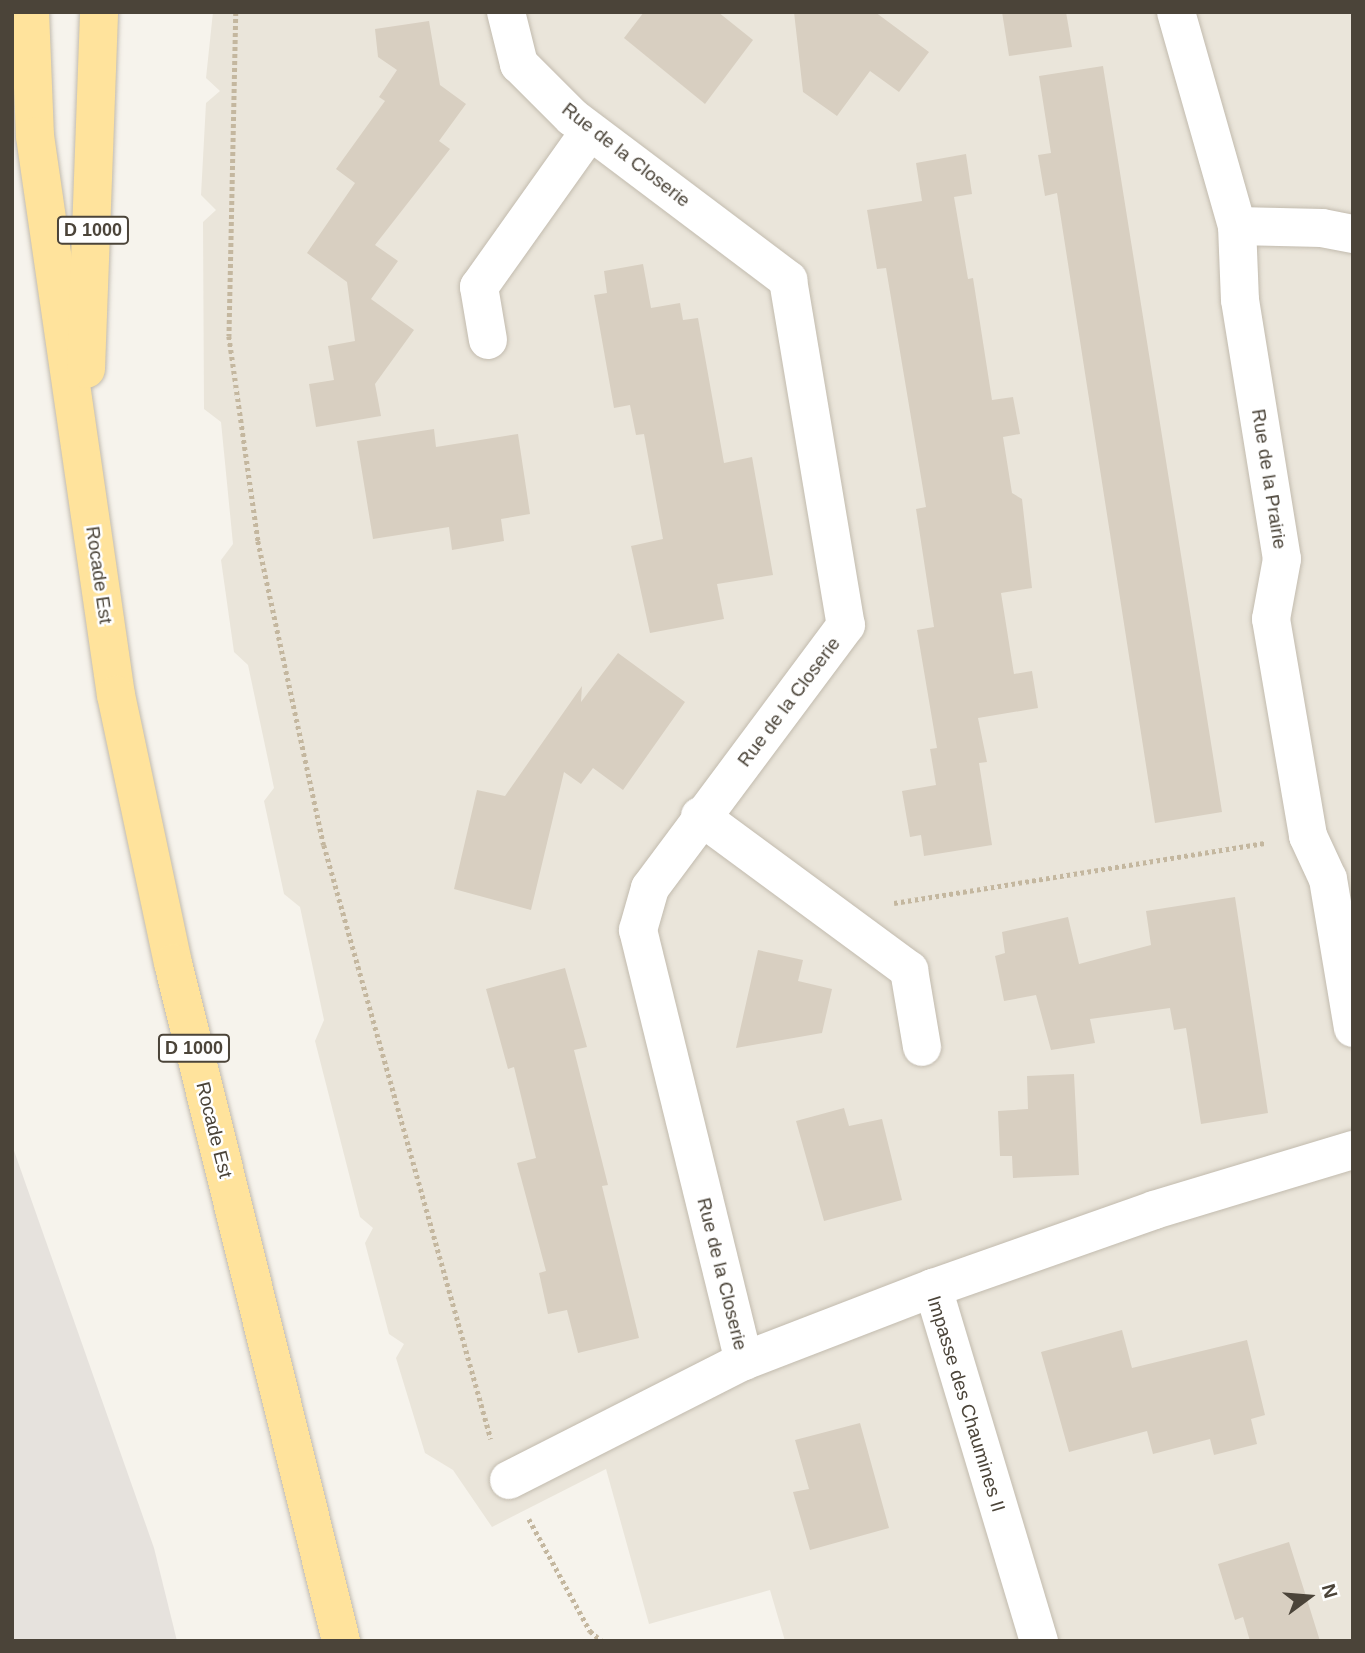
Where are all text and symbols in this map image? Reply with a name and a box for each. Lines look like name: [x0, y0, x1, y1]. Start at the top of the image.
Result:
street label: Rue de la Closerie: [557, 98, 695, 212]
road number: D 1000: [56, 215, 130, 244]
street label: Rue de la Prairie: [1247, 407, 1291, 551]
street label: Rocade Est: [81, 525, 117, 625]
street label: Rue de la Closerie: [733, 633, 845, 771]
road number: D 1000: [157, 1034, 231, 1063]
street label: Rocade Est: [191, 1080, 237, 1180]
street label: Rue de la Closerie: [692, 1195, 752, 1353]
street label: Impasse des Chaumines II: [922, 1293, 1010, 1515]
north arrow: [1274, 1562, 1344, 1632]
text: N: [1318, 1582, 1342, 1601]

